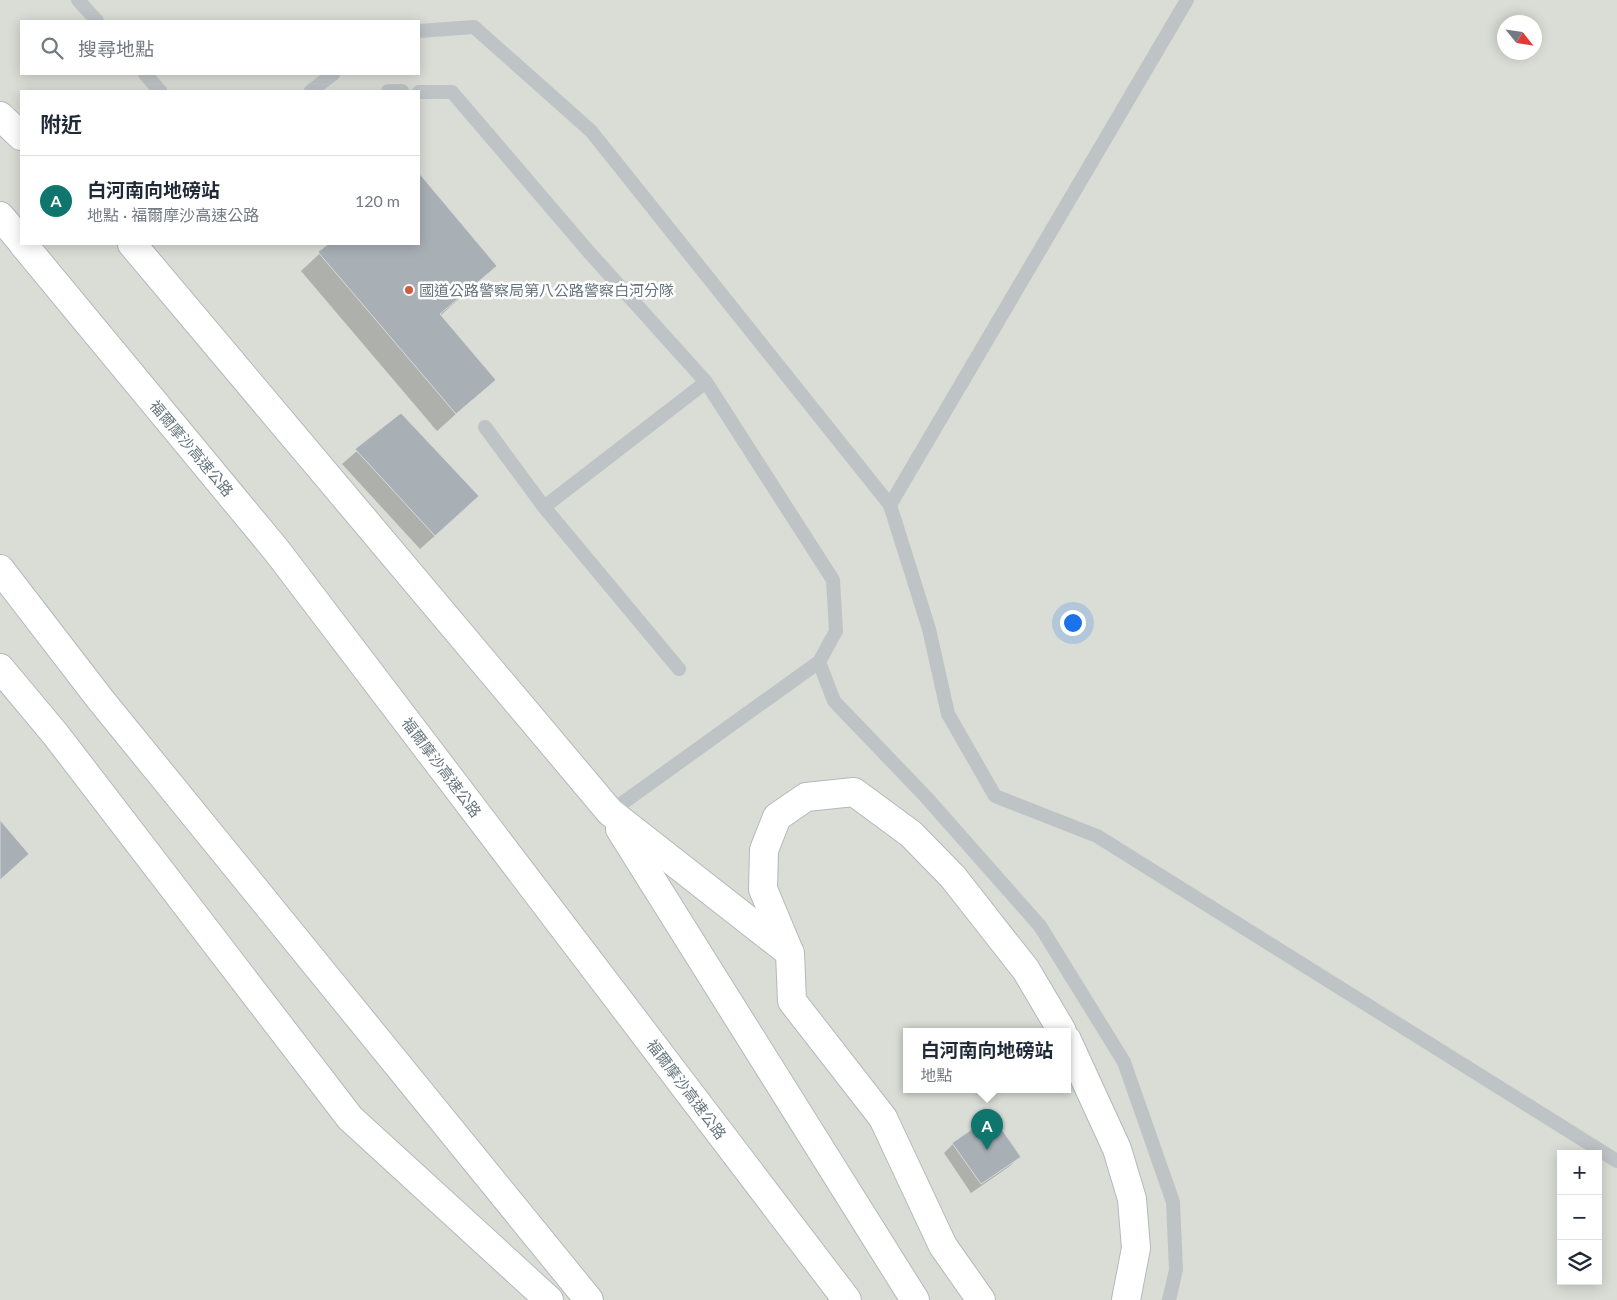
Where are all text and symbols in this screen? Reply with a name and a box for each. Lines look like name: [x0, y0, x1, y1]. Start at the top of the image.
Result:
north arrow: [1497, 15, 1542, 60]
search box: [20, 20, 420, 75]
icon: search: [38, 34, 66, 62]
text: 搜尋地點: [78, 37, 154, 60]
text: 附近: [40, 111, 82, 136]
text: 白河南向地磅站: [87, 178, 220, 201]
text: A: [50, 191, 62, 210]
text: 120 m: [355, 191, 400, 210]
text: 地點 · 福爾摩沙高速公路: [87, 205, 259, 224]
place label: 國道公路警察局第八公路警察白河分隊: [419, 281, 674, 299]
marker: 國道公路警察局第八公路警察白河分隊: [403, 284, 415, 296]
street label: 福爾摩沙高速公路: [147, 396, 237, 500]
your location: [1060, 610, 1086, 636]
street label: 福爾摩沙高速公路: [399, 714, 485, 820]
popup: [903, 1028, 1071, 1093]
street label: 福爾摩沙高速公路: [644, 1036, 730, 1142]
text: 白河南向地磅站: [920, 1038, 1054, 1061]
text: 地點: [920, 1065, 953, 1084]
pin: A: [971, 1109, 1003, 1150]
map controls: [1557, 1150, 1602, 1285]
button: +: [1557, 1150, 1602, 1195]
button: −: [1557, 1195, 1602, 1240]
button: layers: [1557, 1240, 1602, 1285]

